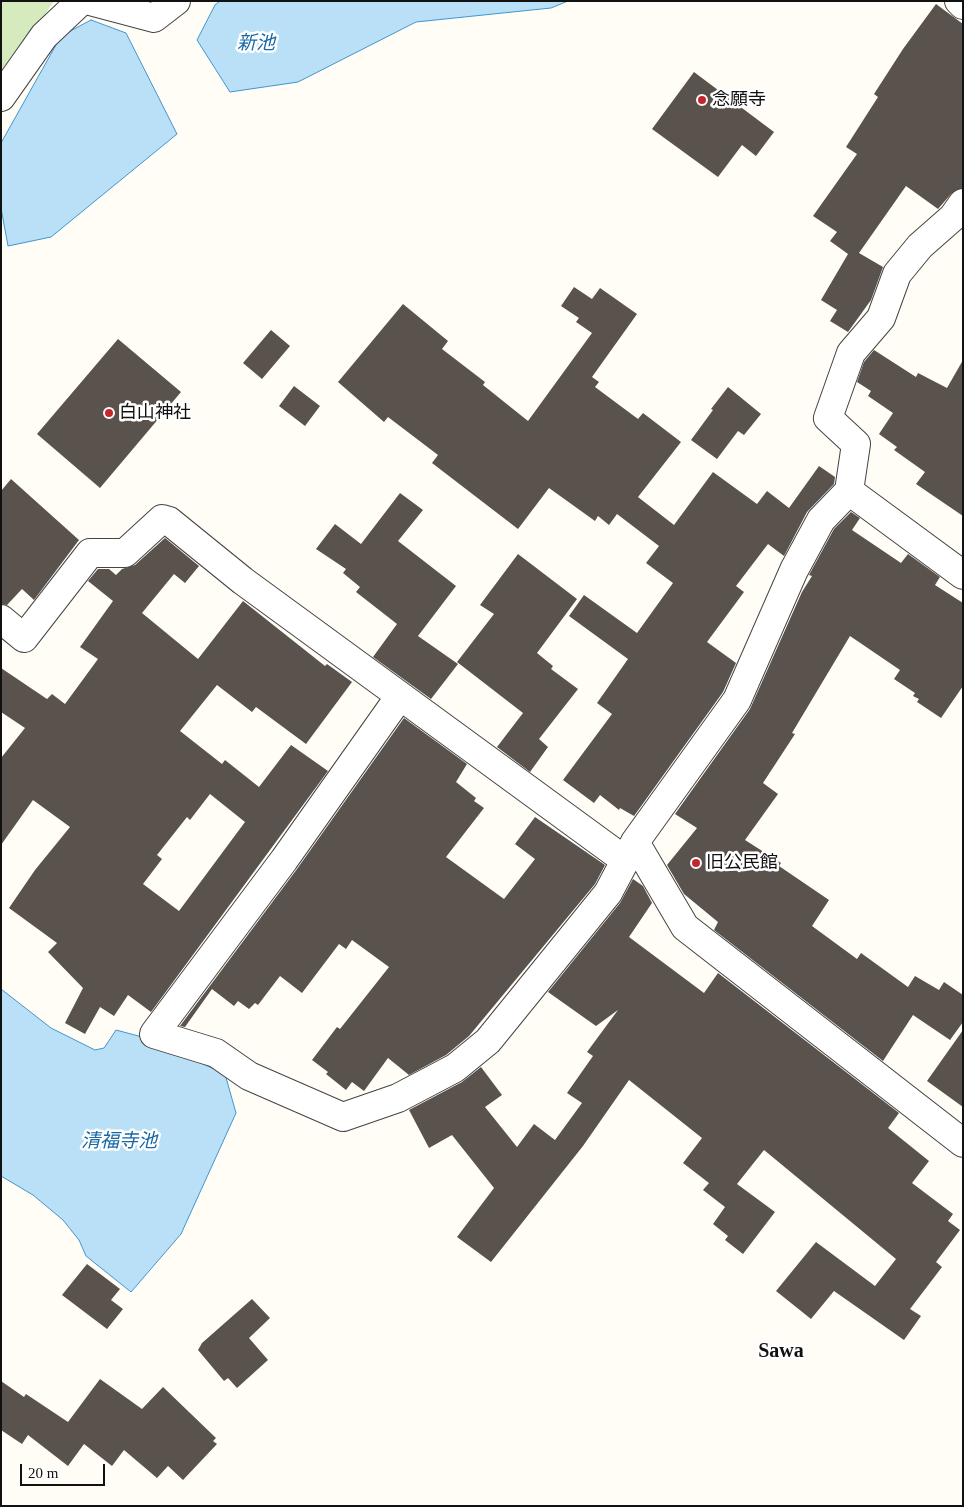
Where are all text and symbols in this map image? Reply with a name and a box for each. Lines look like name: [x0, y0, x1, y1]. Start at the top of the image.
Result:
water label: 新池: [237, 33, 275, 55]
place label: 念願寺: [712, 89, 766, 111]
marker: 念願寺: [696, 94, 708, 106]
place label: 白山神社: [119, 402, 191, 424]
marker: 白山神社: [103, 407, 115, 419]
place label: 旧公民館: [706, 852, 778, 874]
marker: 旧公民館: [690, 857, 702, 869]
water label: 清福寺池: [81, 1131, 157, 1153]
district label: Sawa: [758, 1340, 804, 1364]
scale bar: [22, 1454, 108, 1486]
text: 20 m: [28, 1465, 58, 1481]

